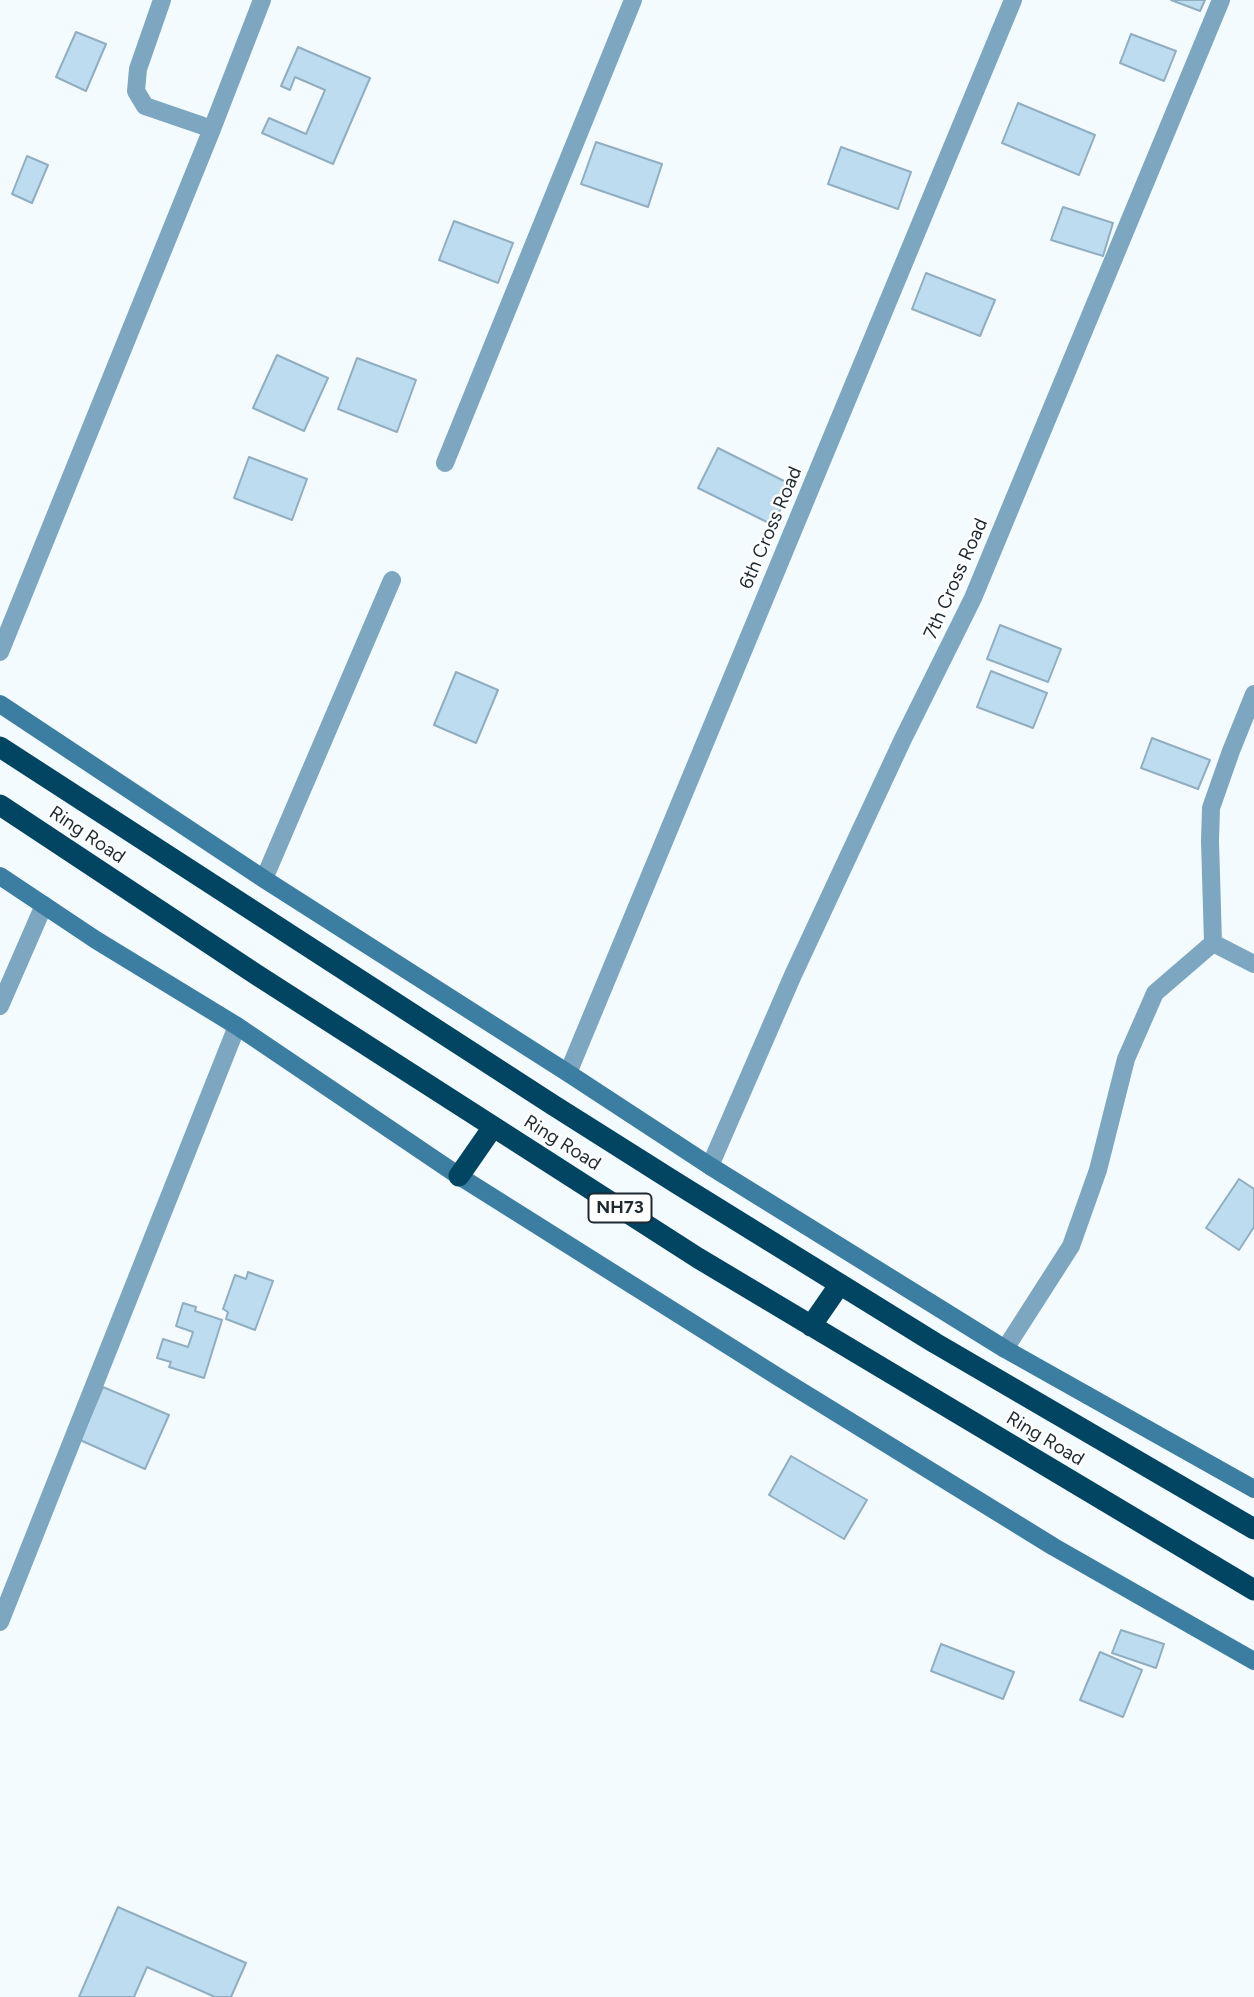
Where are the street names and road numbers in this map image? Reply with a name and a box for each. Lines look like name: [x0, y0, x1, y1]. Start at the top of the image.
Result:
street label: 6th Cross Road: [735, 463, 807, 593]
street label: 7th Cross Road: [919, 515, 993, 643]
street label: Ring Road: [45, 801, 129, 869]
street label: Ring Road: [519, 1110, 605, 1176]
road number: NH73: [588, 1194, 652, 1223]
street label: Ring Road: [1002, 1407, 1088, 1471]

